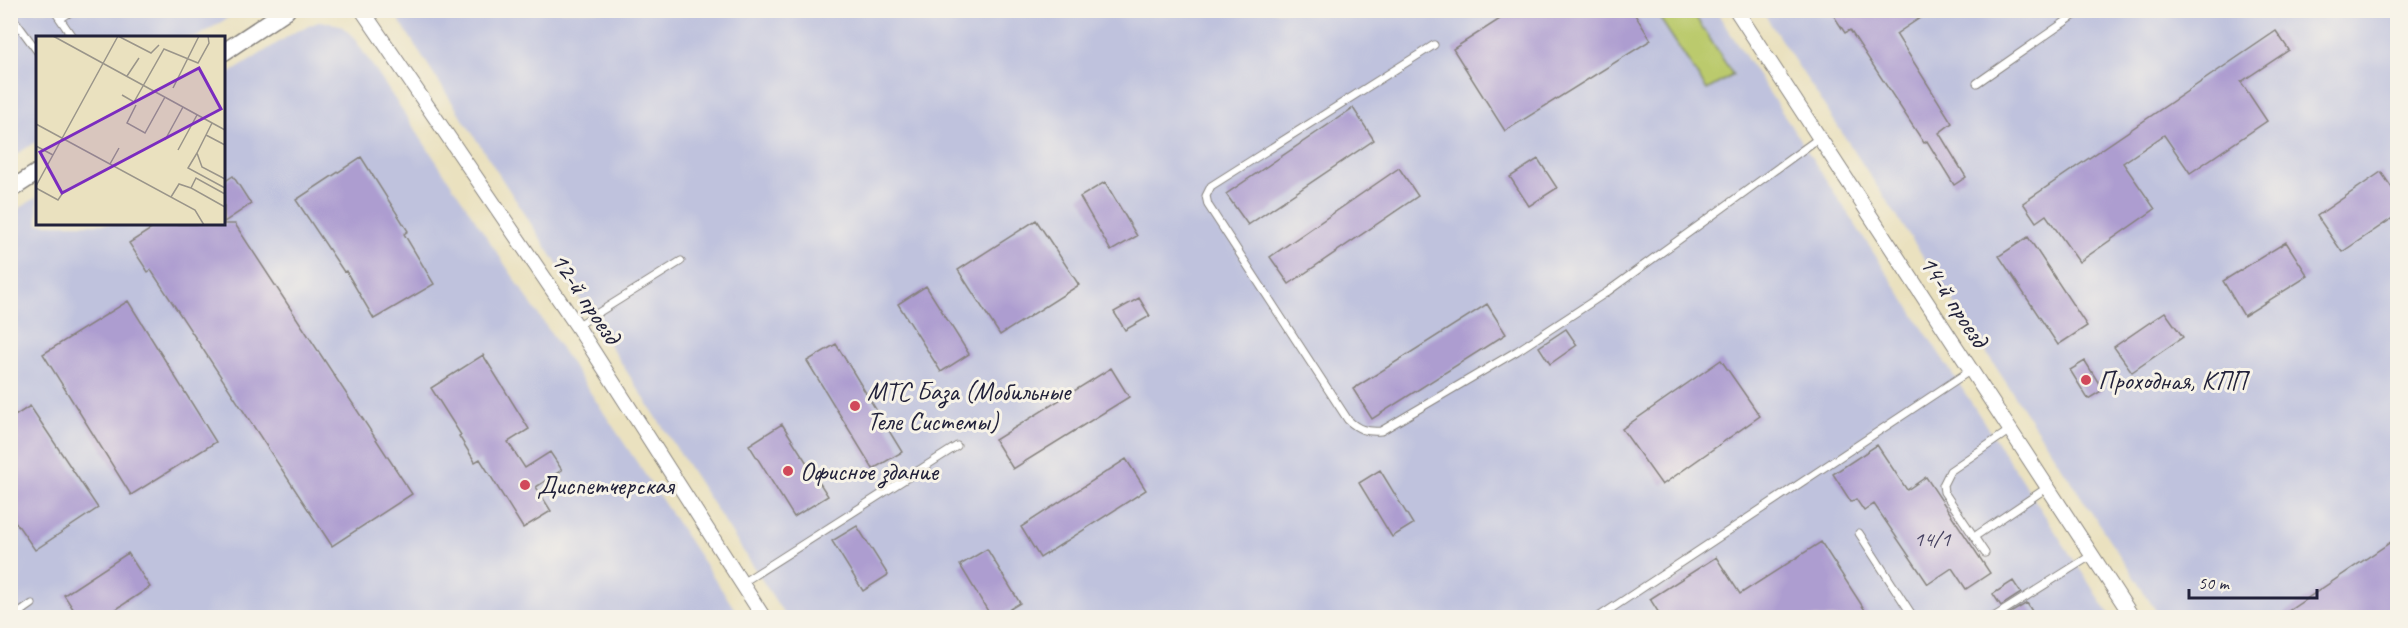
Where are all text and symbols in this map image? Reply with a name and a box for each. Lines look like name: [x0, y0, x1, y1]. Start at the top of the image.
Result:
inset map: [36, 36, 225, 225]
street label: 12-й проезд: [543, 246, 630, 352]
street label: 14-й проезд: [1912, 249, 1997, 356]
place label: Проходная, КПП: [2098, 364, 2250, 397]
marker: Проходная, КПП: [2079, 373, 2093, 387]
place label: МТС База (Мобильные Теле Системы): [867, 375, 1073, 438]
marker: МТС База (Мобильные Теле Системы): [848, 399, 862, 413]
place label: Офисное здание: [800, 455, 939, 489]
marker: Офисное здание: [781, 464, 795, 478]
place label: Диспетчерская: [537, 469, 675, 502]
marker: Диспетчерская: [518, 478, 532, 492]
house number: 14/1: [1914, 525, 1952, 553]
scale bar: [2189, 562, 2316, 600]
text: 50 m: [2198, 572, 2231, 594]

